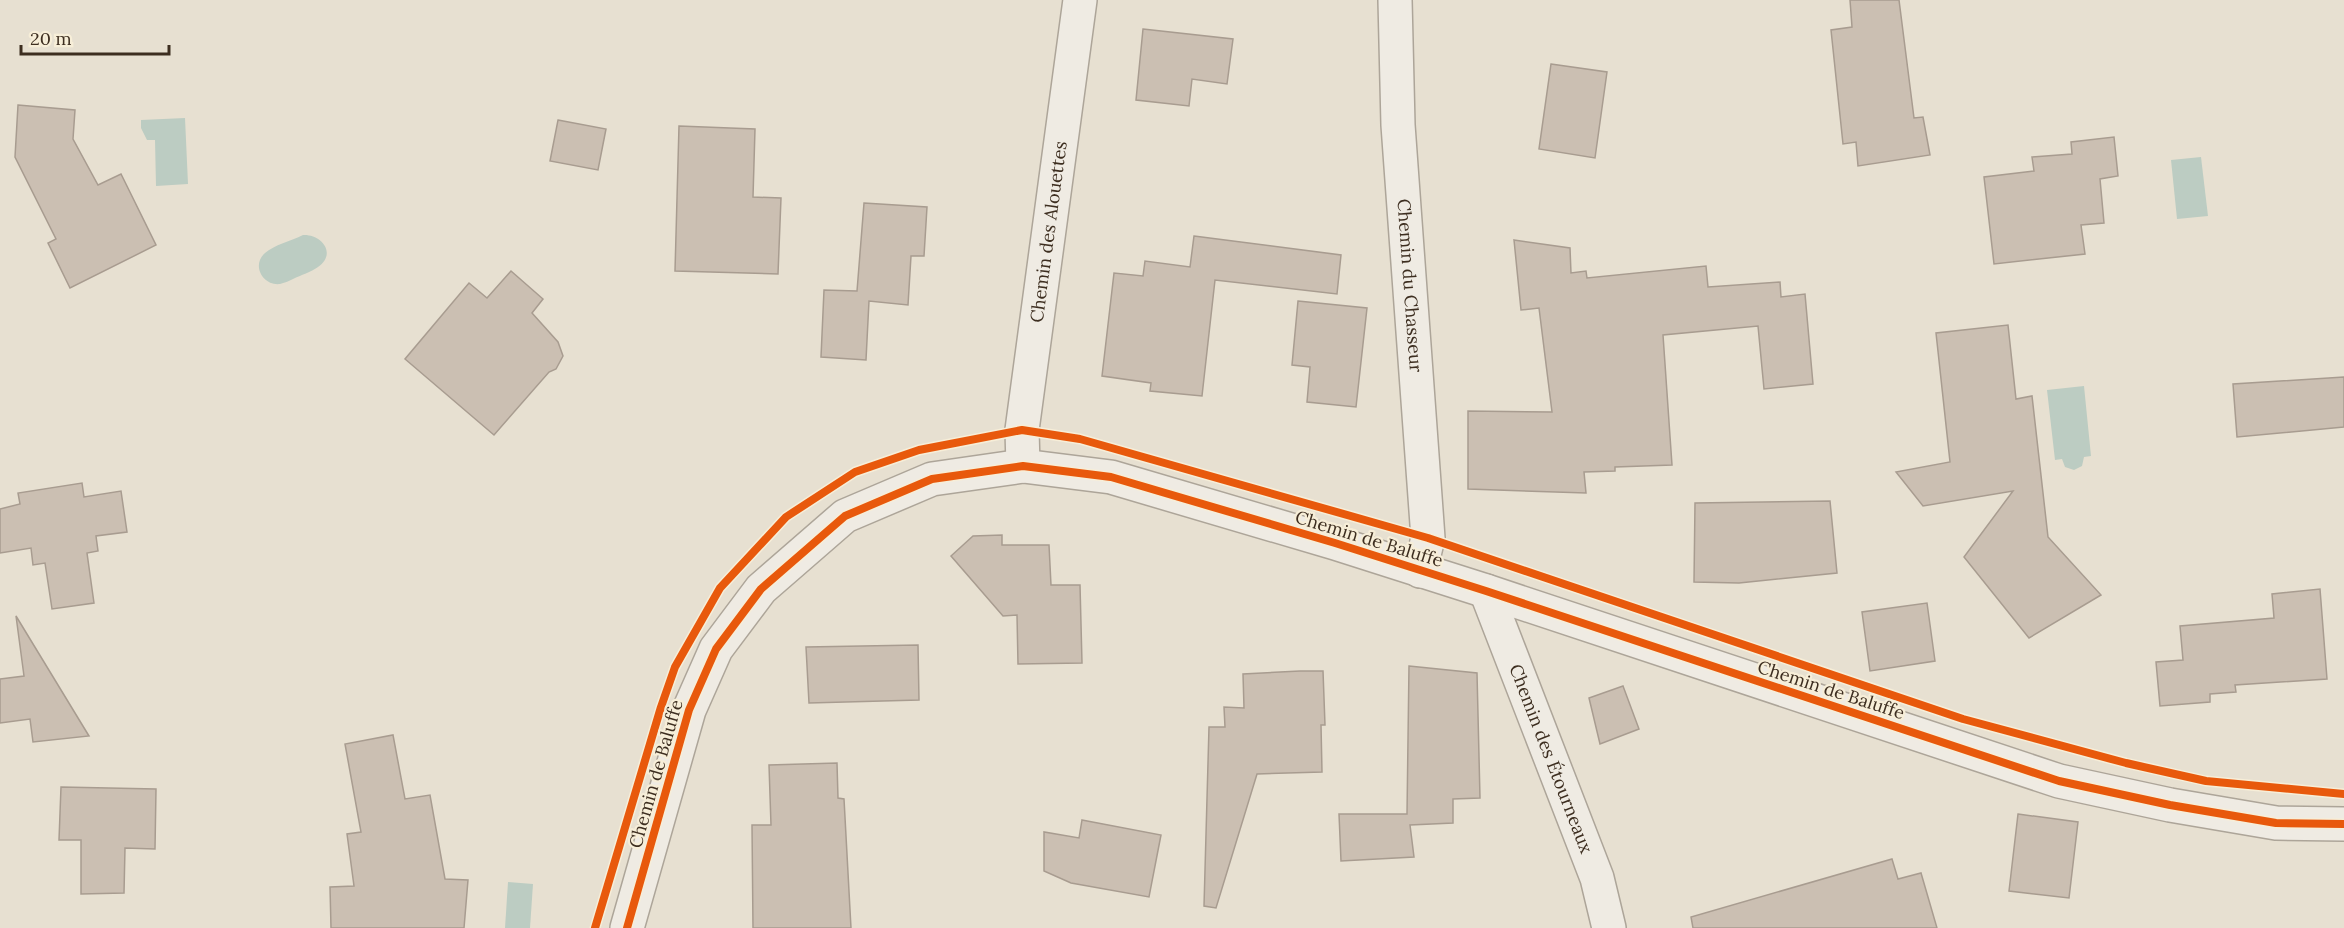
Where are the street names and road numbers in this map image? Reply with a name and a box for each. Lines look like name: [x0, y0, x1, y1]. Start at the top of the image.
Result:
street label: Chemin des Alouettes: [1025, 140, 1072, 324]
street label: Chemin du Chasseur: [1392, 198, 1428, 373]
street label: Chemin de Baluffe: [1292, 505, 1446, 572]
street label: Chemin de Baluffe: [1755, 655, 1908, 724]
street label: Chemin des Étourneaux: [1504, 661, 1599, 857]
street label: Chemin de Baluffe: [623, 697, 688, 851]

